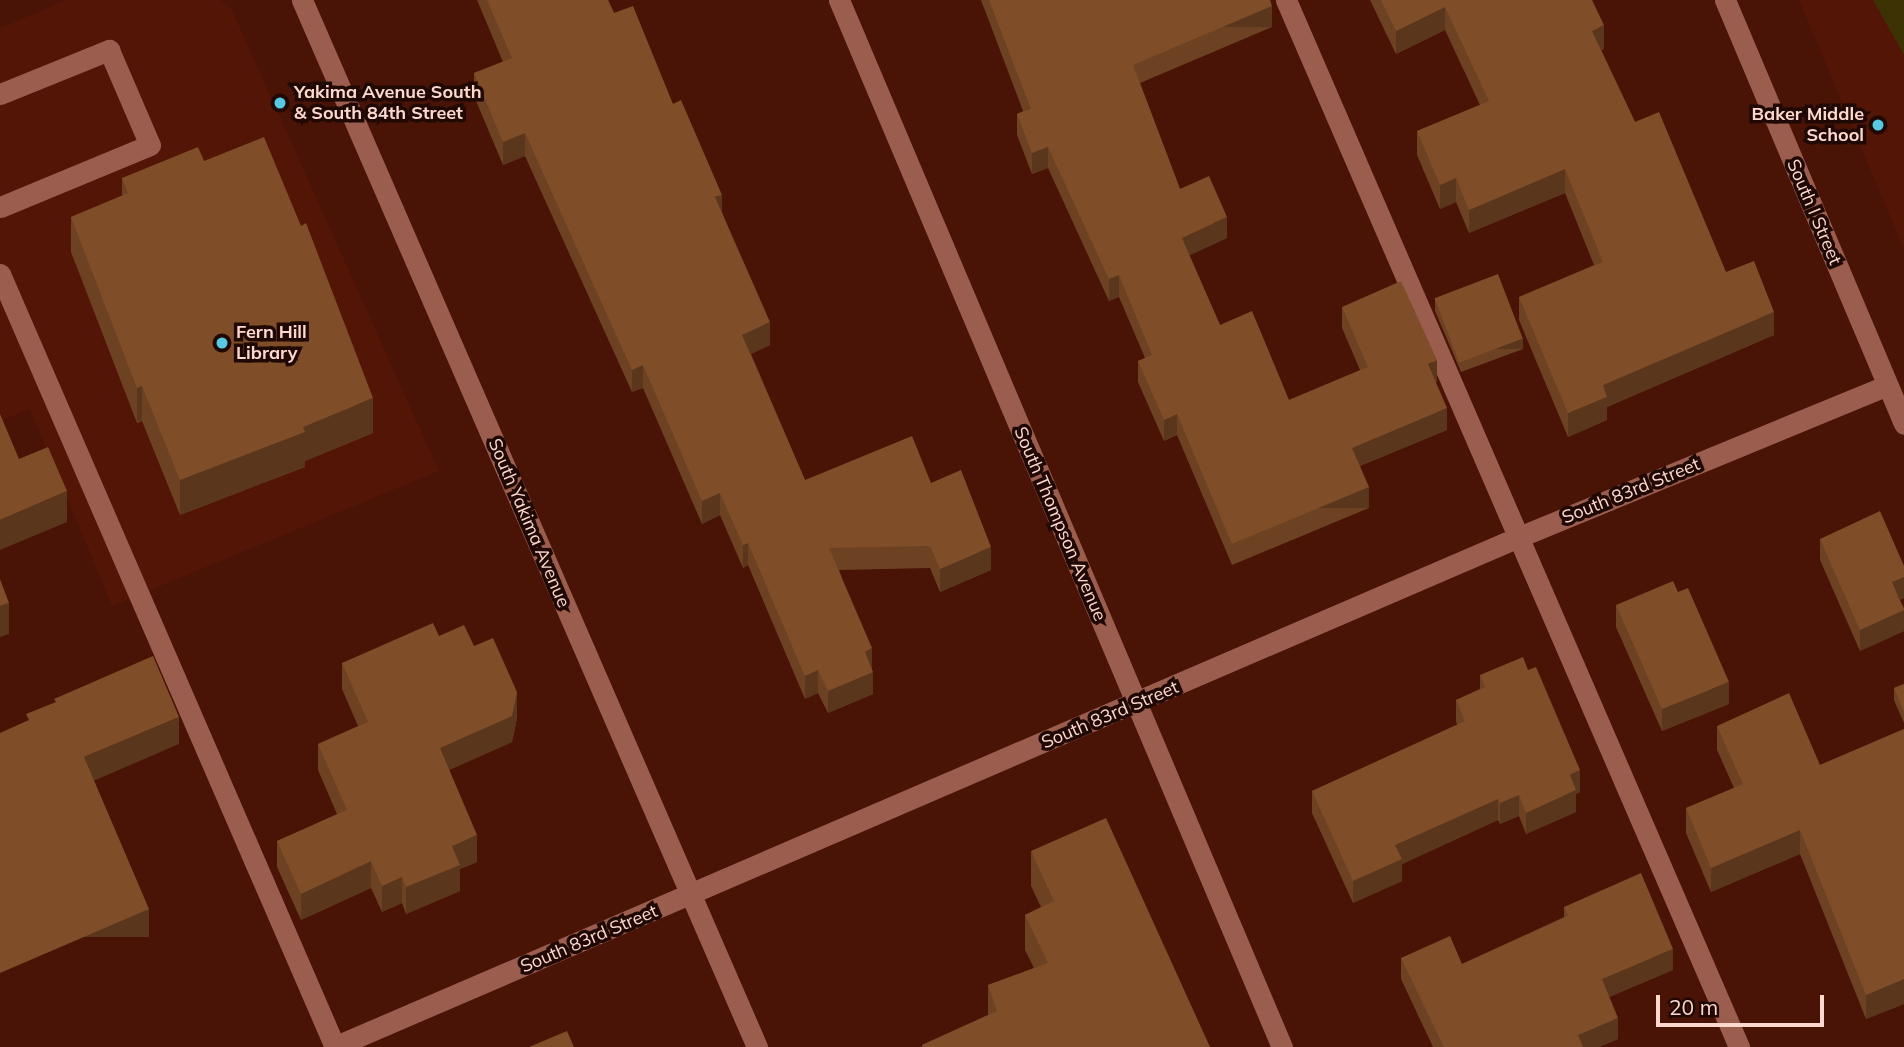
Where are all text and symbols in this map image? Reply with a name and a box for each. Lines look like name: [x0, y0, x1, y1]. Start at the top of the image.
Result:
place label: Yakima Avenue South & South 84th Street: [294, 82, 482, 124]
marker: Yakima Avenue South & South 84th Street: [272, 95, 288, 111]
place label: Baker Middle School: [1752, 104, 1864, 146]
marker: Baker Middle School: [1870, 117, 1886, 133]
street label: South I Street: [1782, 156, 1846, 268]
place label: Fern Hill Library: [236, 322, 307, 364]
marker: Fern Hill Library: [214, 335, 230, 351]
street label: South Thompson Avenue: [1009, 424, 1111, 624]
street label: South Yakima Avenue: [484, 435, 574, 611]
street label: South 83rd Street: [1559, 454, 1703, 528]
street label: South 83rd Street: [1038, 676, 1182, 754]
street label: South 83rd Street: [517, 900, 661, 978]
scale bar: [1659, 981, 1827, 1025]
text: 20 m: [1669, 994, 1718, 1020]

